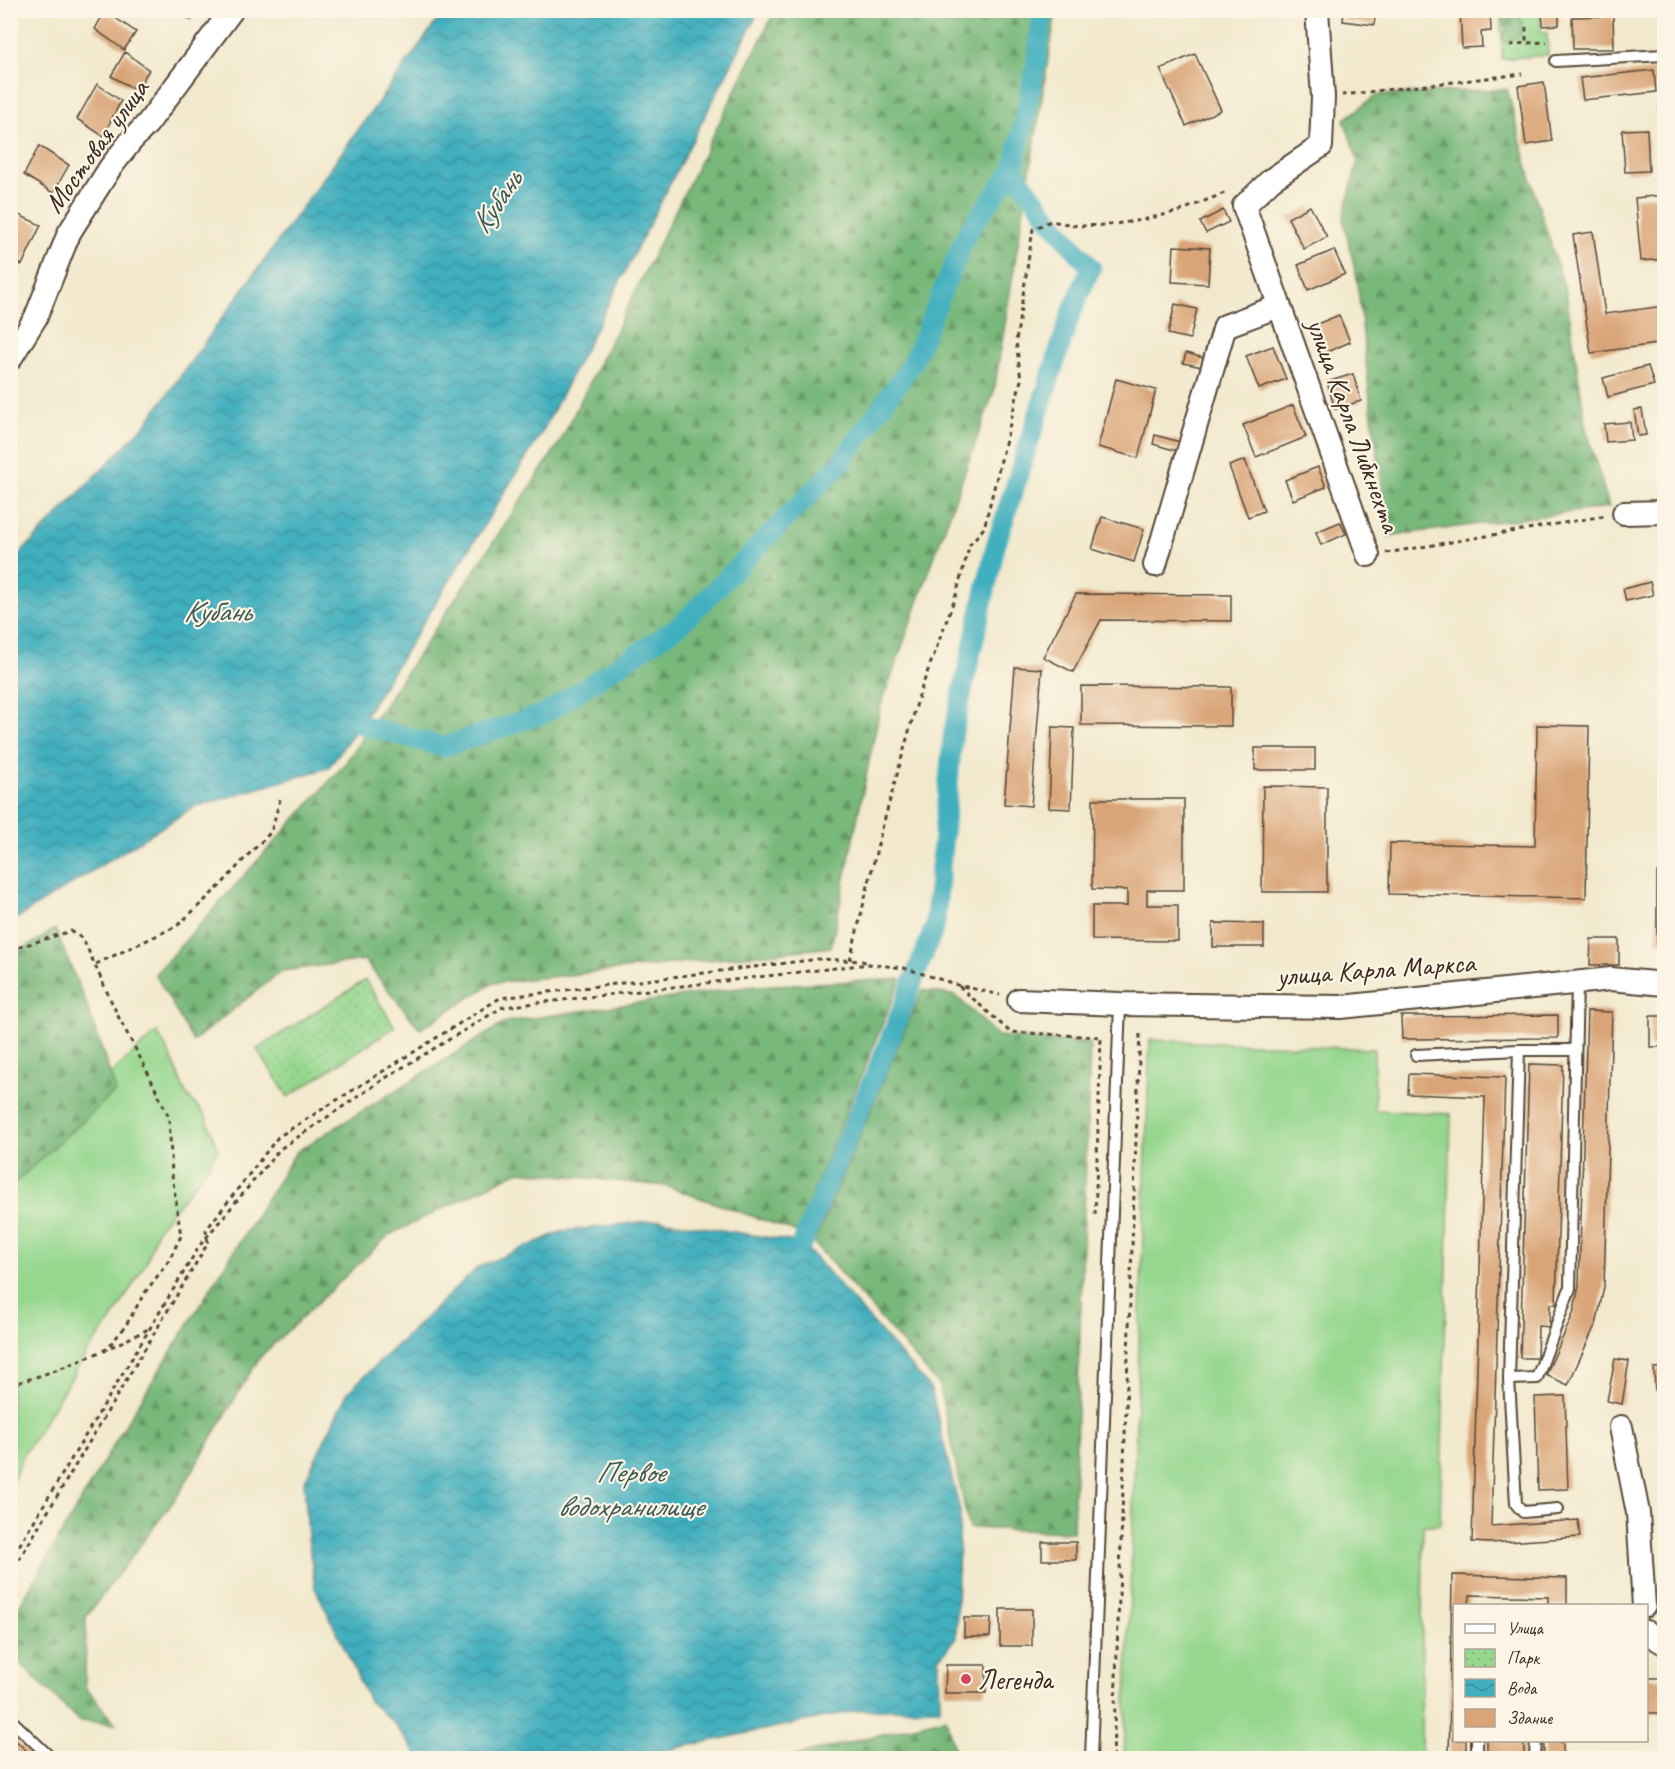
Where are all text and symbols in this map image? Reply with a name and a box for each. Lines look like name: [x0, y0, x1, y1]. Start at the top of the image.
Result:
street label: Мостовая улица: [36, 71, 157, 220]
water label: Кубань: [462, 161, 533, 240]
street label: улица Карла Либкнехта: [1298, 312, 1409, 538]
water label: Кубань: [184, 592, 254, 630]
street label: улица Карла Маркса: [1274, 944, 1478, 994]
water label: Первое водохранилище: [558, 1453, 707, 1525]
legend: [1453, 1604, 1648, 1742]
text: Улица: [1507, 1617, 1544, 1639]
text: Парк: [1507, 1647, 1541, 1669]
place label: Легенда: [978, 1662, 1055, 1697]
marker: Легенда: [959, 1672, 973, 1686]
text: Вода: [1507, 1677, 1538, 1699]
text: Здание: [1507, 1707, 1553, 1729]

